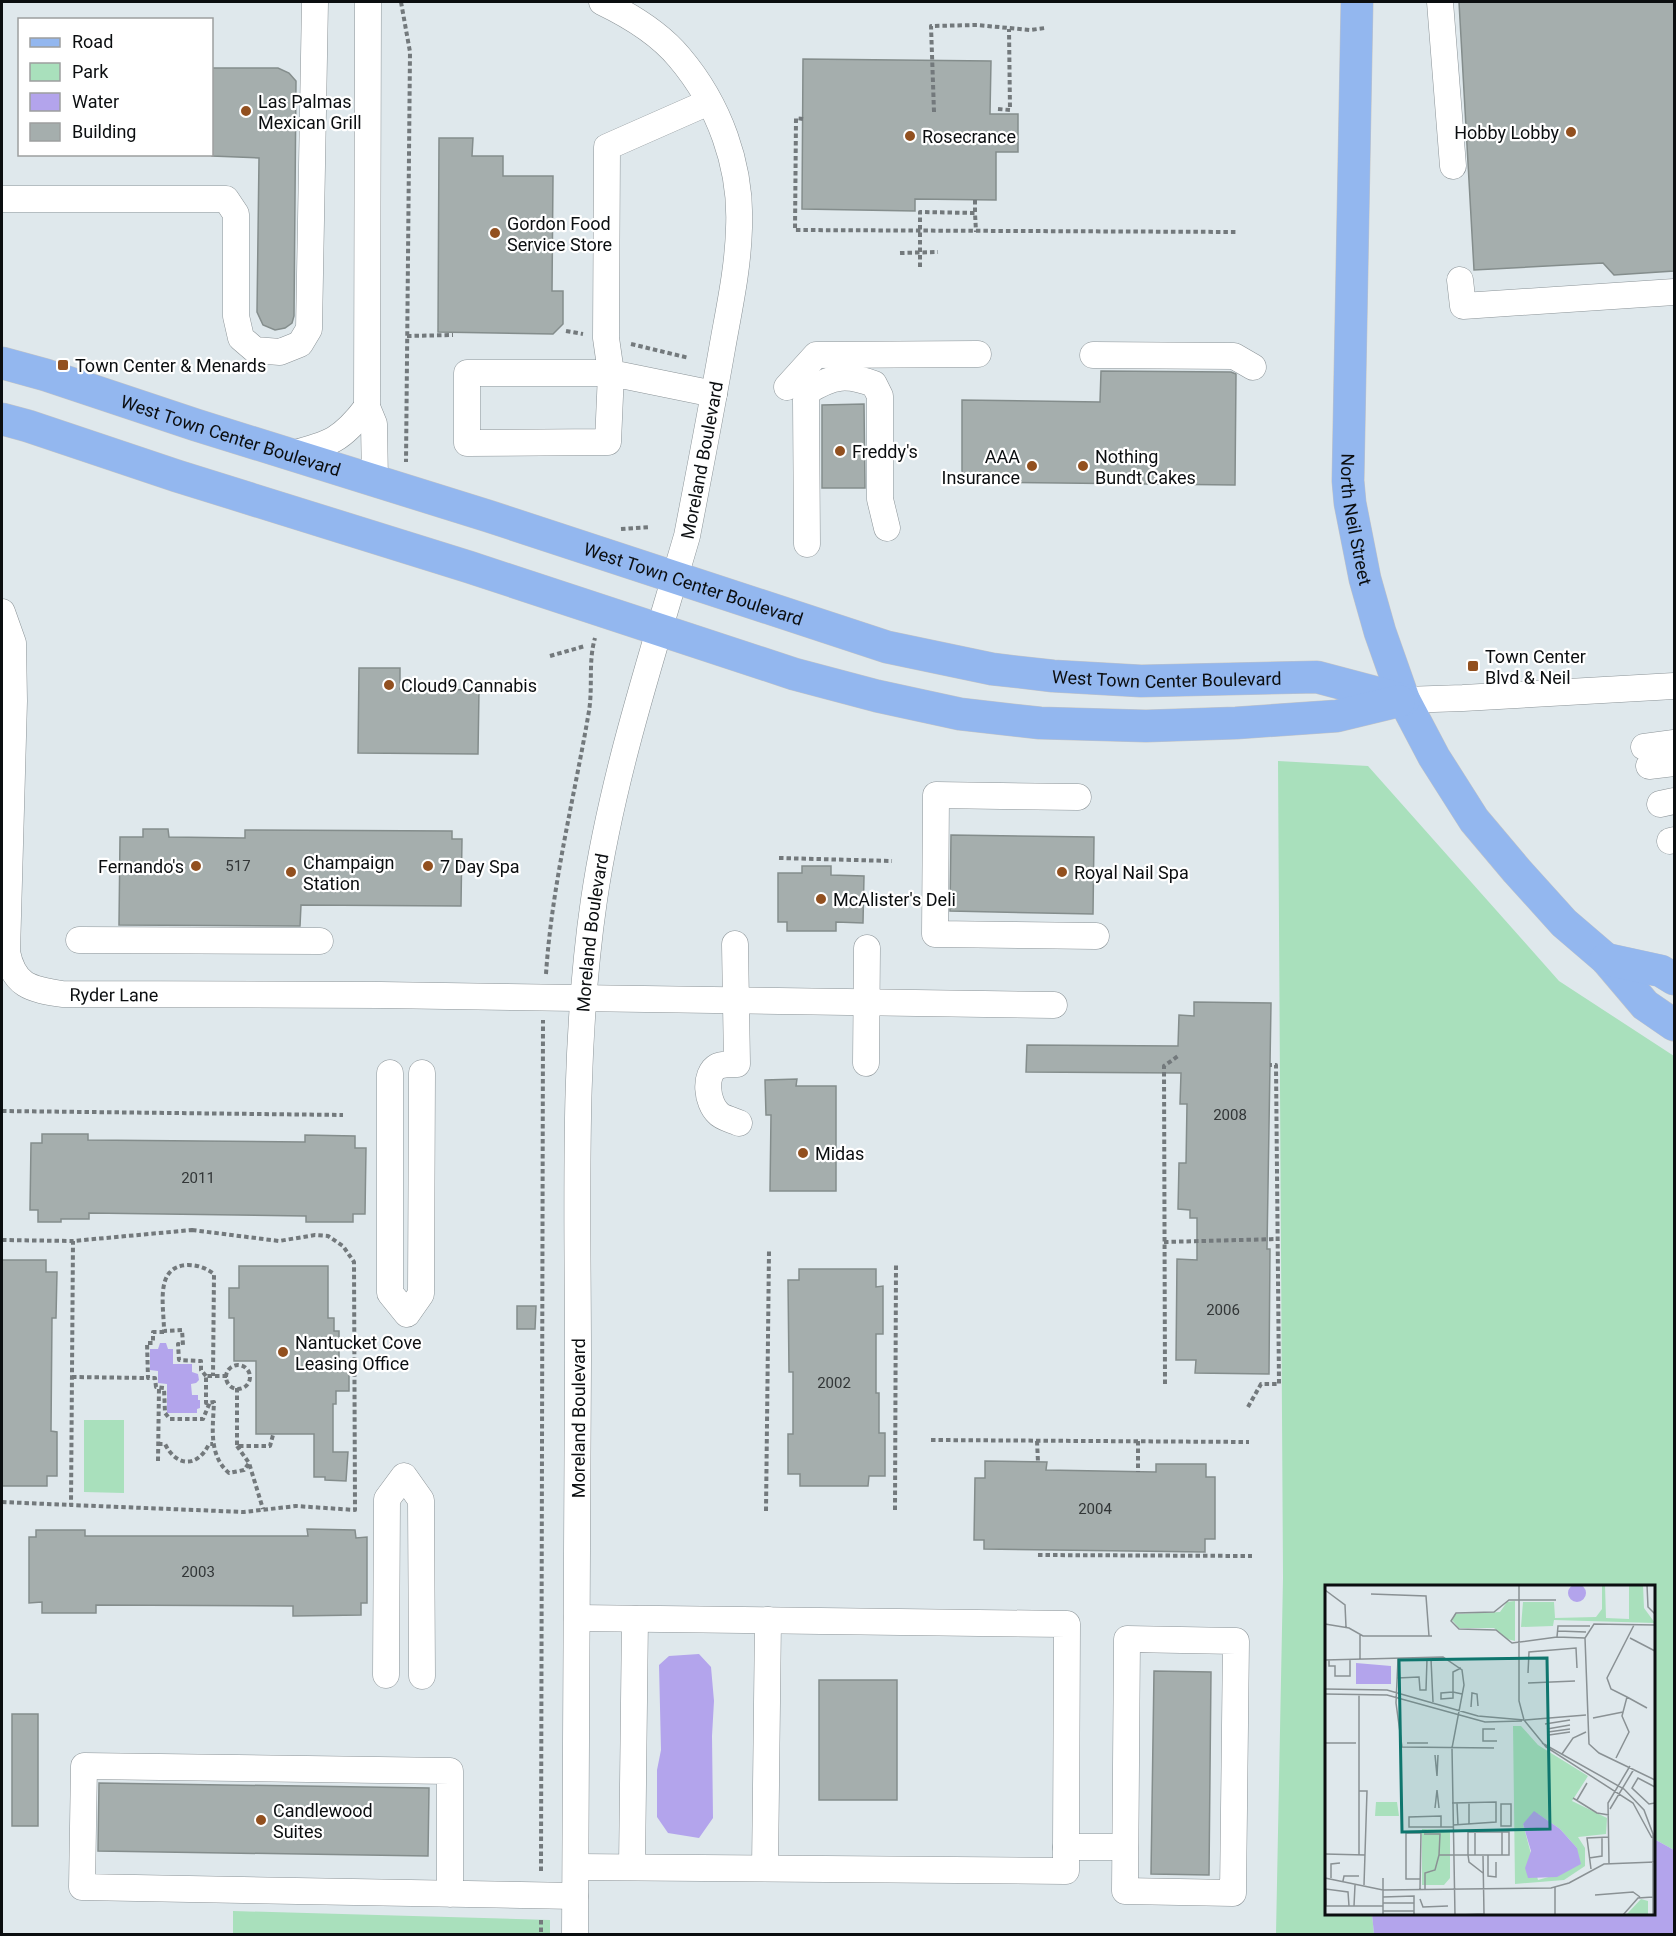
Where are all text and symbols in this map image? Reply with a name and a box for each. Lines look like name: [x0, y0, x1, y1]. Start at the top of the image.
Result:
legend: [18, 18, 213, 156]
text: Road: [72, 31, 113, 52]
text: Park: [72, 61, 109, 82]
text: Water: [72, 91, 119, 112]
place label: Las Palmas Mexican Grill: [258, 91, 362, 133]
marker: Las Palmas Mexican Grill: [239, 104, 253, 118]
text: Building: [72, 121, 136, 142]
place label: Hobby Lobby: [1454, 122, 1559, 143]
marker: Hobby Lobby: [1564, 125, 1578, 139]
place label: Rosecrance: [922, 126, 1016, 147]
marker: Rosecrance: [903, 129, 917, 143]
place label: Gordon Food Service Store: [507, 213, 612, 255]
marker: Gordon Food Service Store: [488, 226, 502, 240]
place label: Town Center & Menards: [75, 355, 266, 376]
marker: Town Center & Menards: [56, 358, 70, 372]
street label: Moreland Boulevard: [676, 380, 727, 541]
street label: West Town Center Boulevard: [118, 390, 343, 480]
place label: Freddy's: [852, 441, 918, 462]
marker: Freddy's: [833, 444, 847, 458]
place label: AAA Insurance: [942, 446, 1020, 488]
place label: Nothing Bundt Cakes: [1095, 446, 1196, 488]
street label: North Neil Street: [1337, 453, 1377, 588]
marker: AAA Insurance: [1025, 459, 1039, 473]
marker: Nothing Bundt Cakes: [1076, 459, 1090, 473]
street label: West Town Center Boulevard: [581, 538, 806, 629]
place label: Town Center Blvd & Neil: [1485, 646, 1586, 688]
marker: Town Center Blvd & Neil: [1466, 659, 1480, 673]
street label: West Town Center Boulevard: [1051, 665, 1282, 692]
place label: Cloud9 Cannabis: [401, 675, 537, 696]
marker: Cloud9 Cannabis: [382, 678, 396, 692]
place label: Champaign Station: [303, 852, 395, 894]
street label: Moreland Boulevard: [572, 852, 612, 1013]
place label: Fernando's: [98, 856, 184, 877]
place label: 7 Day Spa: [440, 856, 520, 877]
house number: 517: [225, 857, 251, 875]
marker: Fernando's: [189, 859, 203, 873]
marker: 7 Day Spa: [421, 859, 435, 873]
place label: Royal Nail Spa: [1074, 862, 1189, 883]
marker: Champaign Station: [284, 865, 298, 879]
marker: Royal Nail Spa: [1055, 865, 1069, 879]
place label: McAlister's Deli: [833, 889, 956, 910]
marker: McAlister's Deli: [814, 892, 828, 906]
street label: Ryder Lane: [69, 984, 158, 1005]
house number: 2008: [1213, 1106, 1247, 1124]
place label: Midas: [815, 1143, 864, 1164]
marker: Midas: [796, 1146, 810, 1160]
house number: 2011: [181, 1169, 215, 1187]
house number: 2006: [1206, 1301, 1240, 1319]
place label: Nantucket Cove Leasing Office: [295, 1332, 422, 1374]
street label: Moreland Boulevard: [567, 1338, 589, 1498]
marker: Nantucket Cove Leasing Office: [276, 1345, 290, 1359]
house number: 2002: [817, 1374, 851, 1392]
house number: 2004: [1078, 1500, 1112, 1518]
house number: 2003: [181, 1563, 215, 1581]
inset map: [1325, 1585, 1655, 1915]
place label: Candlewood Suites: [273, 1800, 373, 1842]
marker: Candlewood Suites: [254, 1813, 268, 1827]

